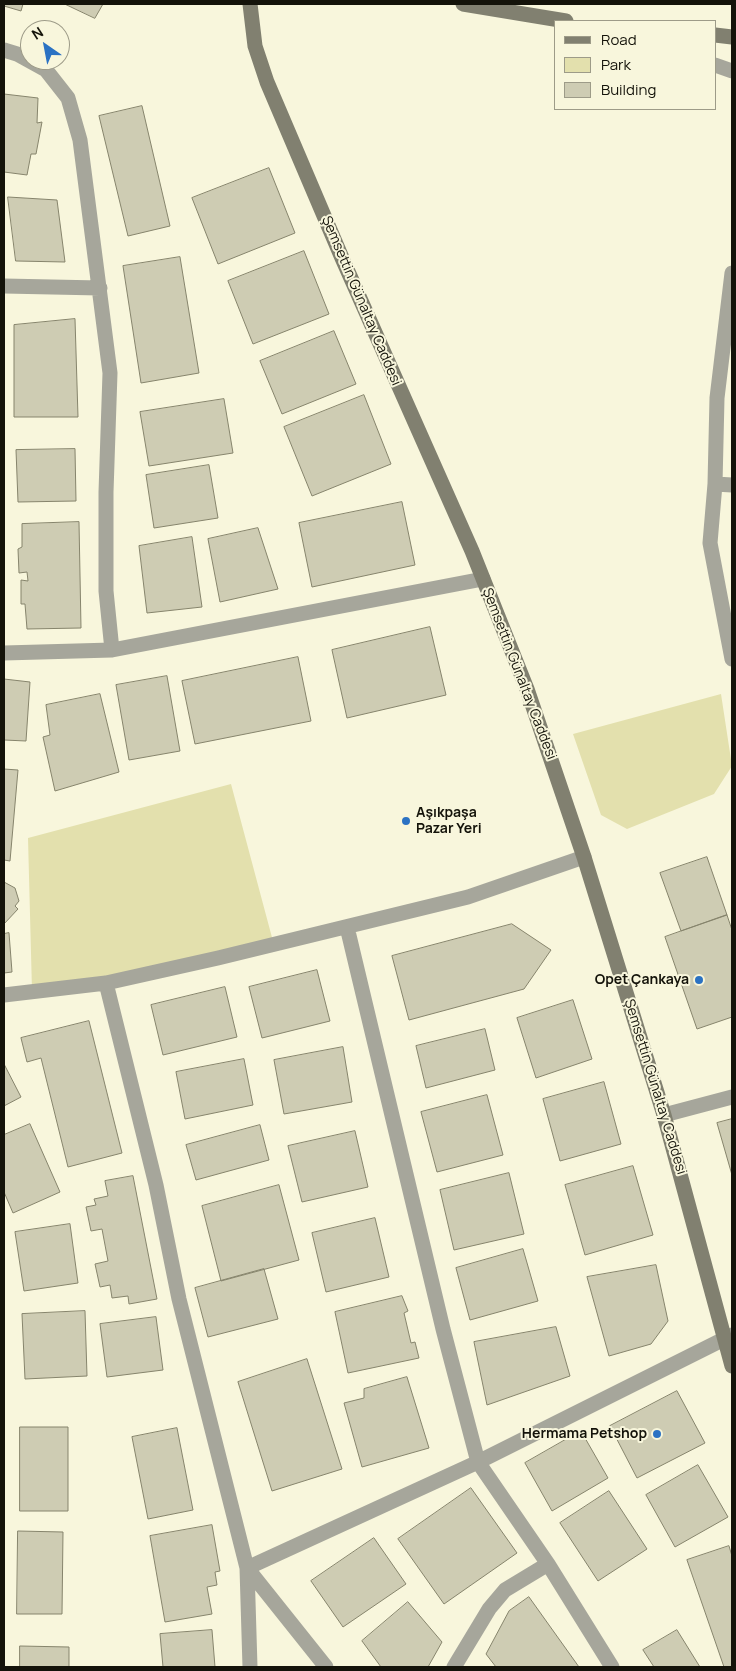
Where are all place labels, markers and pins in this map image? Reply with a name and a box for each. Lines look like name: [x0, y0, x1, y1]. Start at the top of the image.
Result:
place label: Aşıkpaşa Pazar Yeri: [416, 805, 482, 838]
marker: Aşıkpaşa Pazar Yeri: [400, 815, 412, 827]
place label: Opet Çankaya: [595, 972, 689, 988]
marker: Opet Çankaya: [693, 974, 705, 986]
place label: Hermama Petshop: [522, 1426, 647, 1442]
marker: Hermama Petshop: [651, 1428, 663, 1440]

